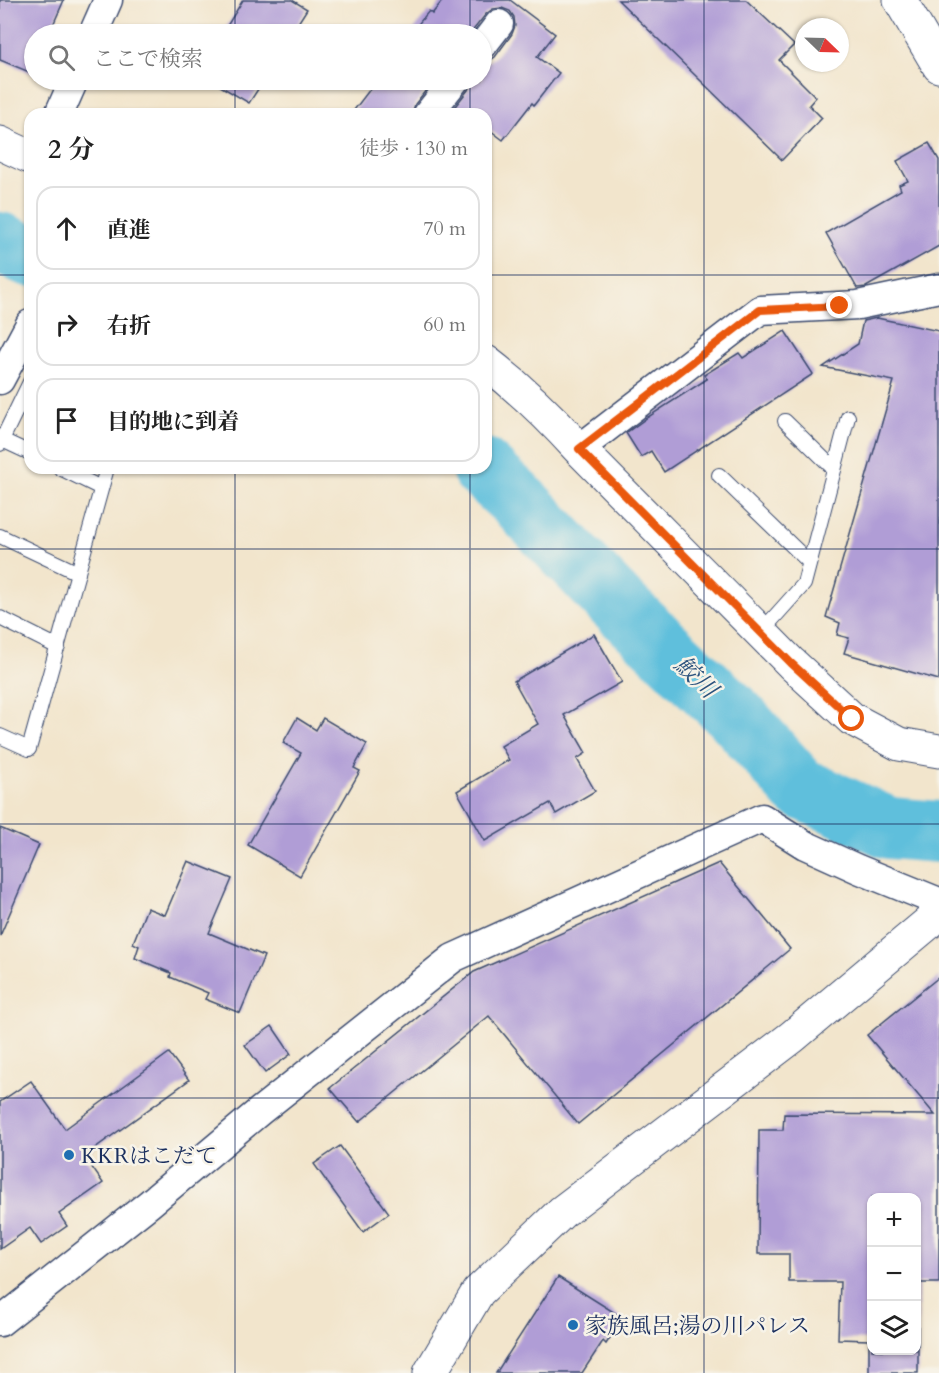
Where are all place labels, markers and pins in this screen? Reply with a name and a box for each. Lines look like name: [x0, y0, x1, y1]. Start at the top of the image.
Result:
place label: KKRはこだて: [81, 1141, 217, 1171]
marker: KKRはこだて: [62, 1148, 76, 1162]
place label: 家族風呂;湯の川パレス: [585, 1311, 810, 1341]
marker: 家族風呂;湯の川パレス: [566, 1318, 580, 1332]

